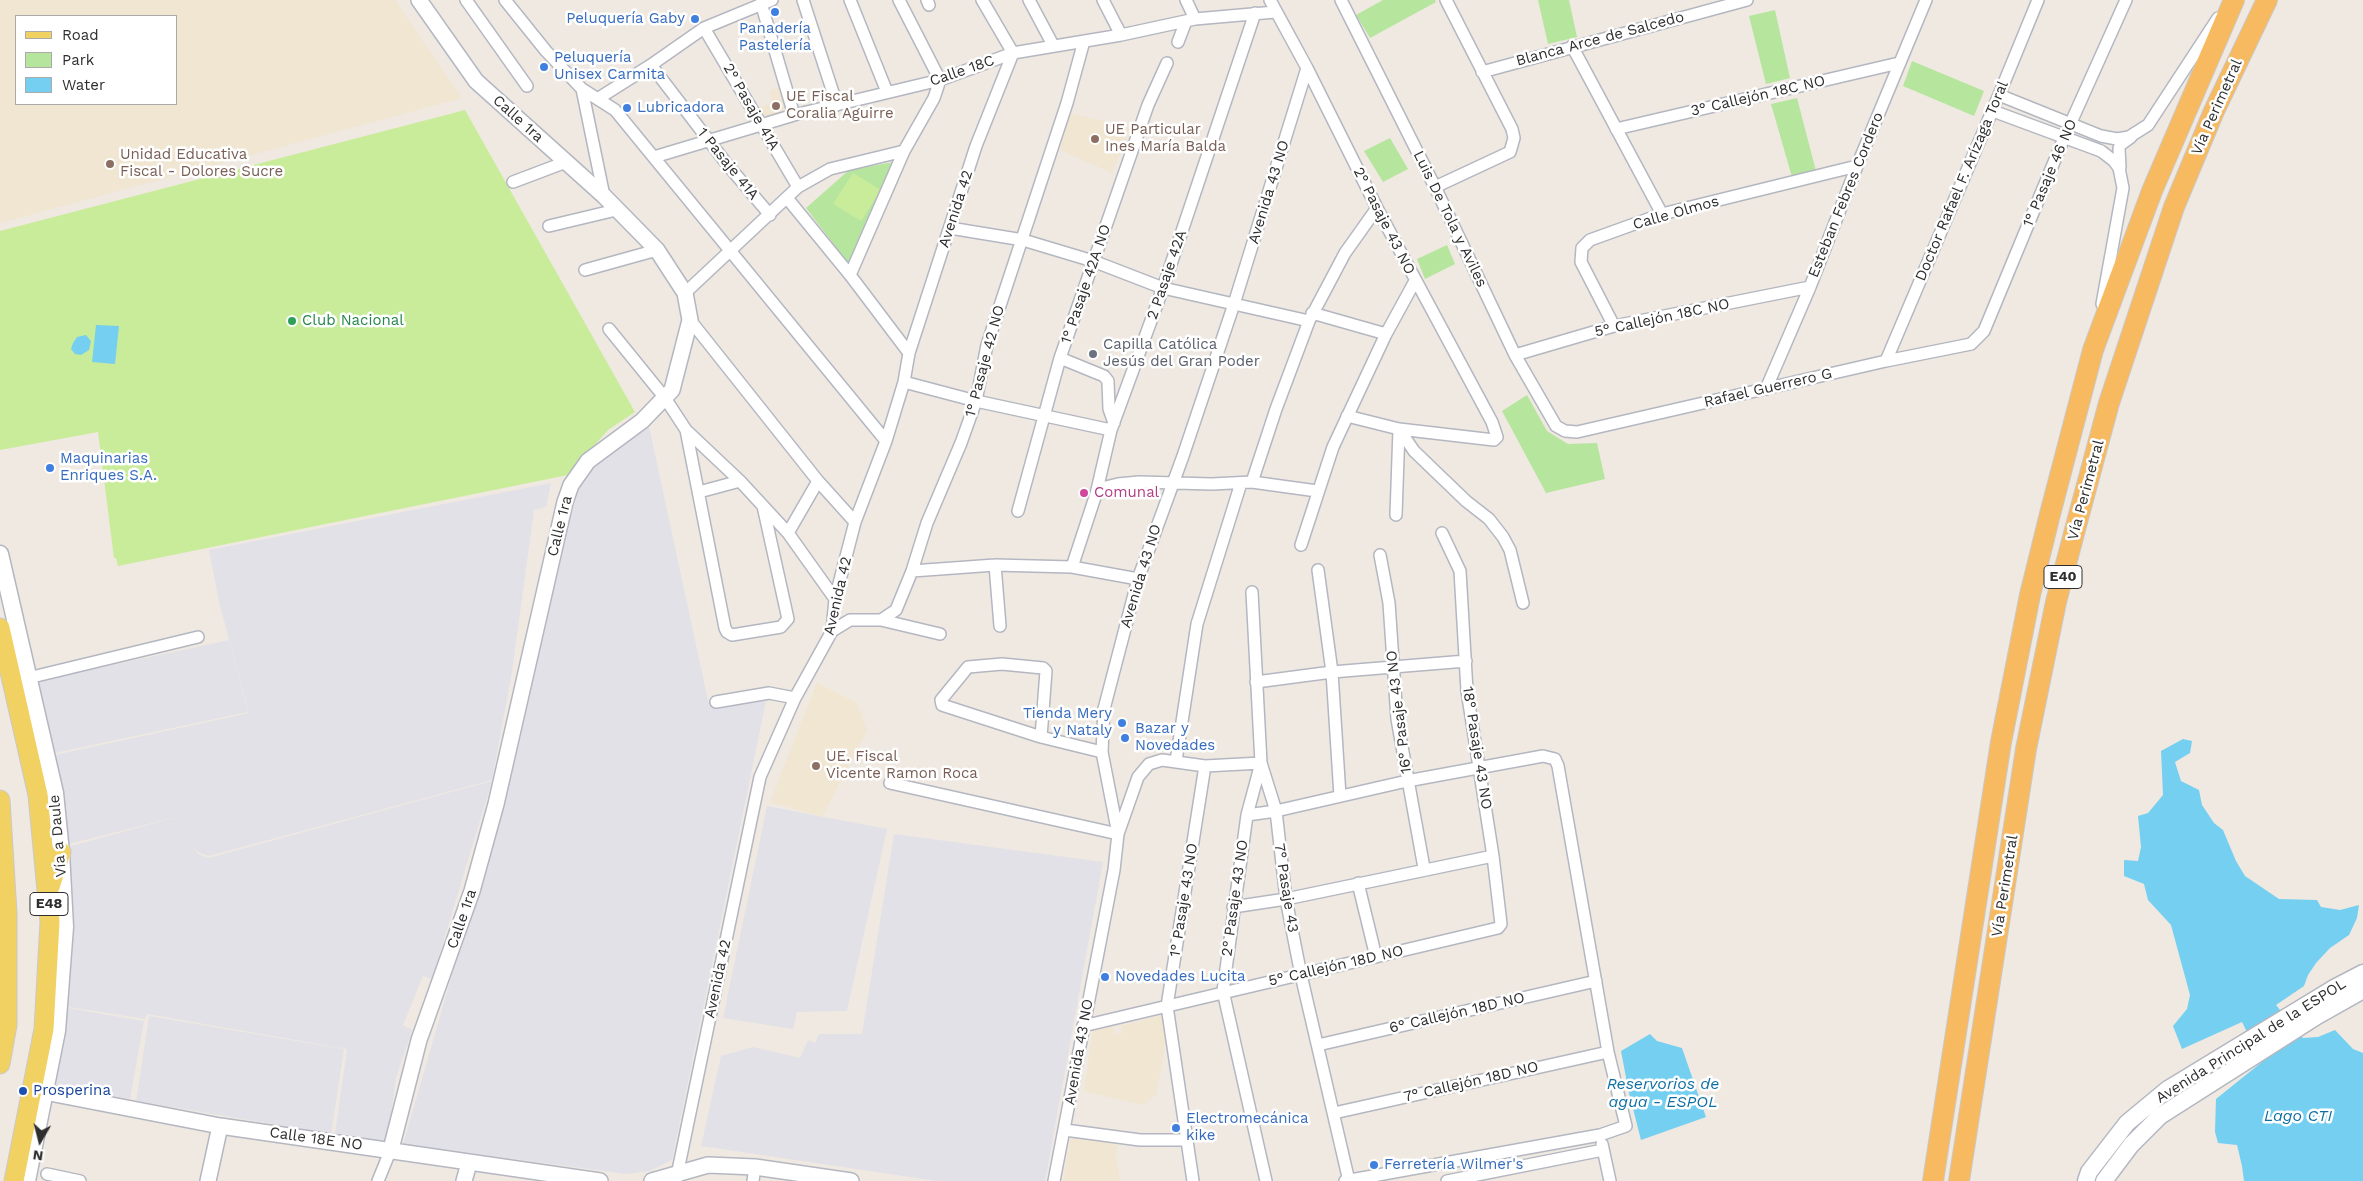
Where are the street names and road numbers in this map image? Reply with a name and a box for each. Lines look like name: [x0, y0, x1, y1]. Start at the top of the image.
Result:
street label: Blanca Arce de Salcedo: [1514, 8, 1686, 70]
street label: Calle 18C: [927, 52, 997, 90]
street label: Vía Perimetral: [2188, 56, 2246, 158]
street label: 2° Pasaje 41A: [719, 60, 783, 154]
street label: 3° Callejón 18C NO: [1689, 72, 1827, 120]
street label: Doctor Rafael F. Arízaga Toral: [1912, 78, 2012, 284]
street label: Calle 1ra: [489, 92, 547, 146]
street label: Esteban Febres Cordero: [1805, 110, 1887, 280]
street label: 1° Pasaje 46 NO: [2019, 116, 2081, 230]
street label: 1 Pasaje 41A: [693, 124, 763, 204]
street label: Avenida 43 NO: [1245, 138, 1293, 246]
street label: Luis De Tola y Aviles: [1409, 148, 1491, 290]
street label: 2° Pasaje 43 NO: [1349, 164, 1419, 278]
street label: Avenida 42: [935, 168, 977, 250]
street label: Calle Olmos: [1631, 192, 1721, 234]
street label: 1° Pasaje 42A NO: [1057, 222, 1115, 346]
street label: 2 Pasaje 42A: [1143, 228, 1191, 322]
street label: 5° Callejón 18C NO: [1593, 295, 1731, 341]
street label: 1° Pasaje 42 NO: [961, 303, 1009, 419]
street label: Rafael Guerrero G: [1702, 365, 1834, 411]
street label: Vía Perimetral: [2064, 438, 2108, 542]
street label: Calle 1ra: [544, 494, 576, 558]
street label: Avenida 43 NO: [1117, 522, 1165, 630]
street label: Avenida 42: [820, 555, 856, 637]
road number: E40: [2044, 566, 2082, 588]
street label: 16° Pasaje 43 NO: [1383, 649, 1415, 775]
street label: 18° Pasaje 43 NO: [1458, 685, 1496, 811]
street label: Vía a Daule: [45, 794, 71, 878]
street label: Vía Perimetral: [1988, 834, 2022, 938]
street label: 2° Pasaje 43 NO: [1218, 838, 1252, 958]
street label: 1° Pasaje 43 NO: [1166, 842, 1202, 958]
street label: 7° Pasaje 43: [1270, 842, 1302, 934]
street label: Calle 1ra: [443, 887, 481, 951]
road number: E48: [30, 892, 68, 916]
street label: Avenida 42: [701, 938, 735, 1020]
street label: 5° Callejón 18D NO: [1267, 942, 1405, 990]
street label: Avenida Principal de la ESPOL: [2153, 975, 2349, 1107]
street label: 6° Callejón 18D NO: [1388, 989, 1526, 1037]
street label: Avenida 43 NO: [1061, 998, 1097, 1106]
street label: 7° Callejón 18D NO: [1402, 1058, 1540, 1106]
street label: Calle 18E NO: [268, 1124, 364, 1154]

